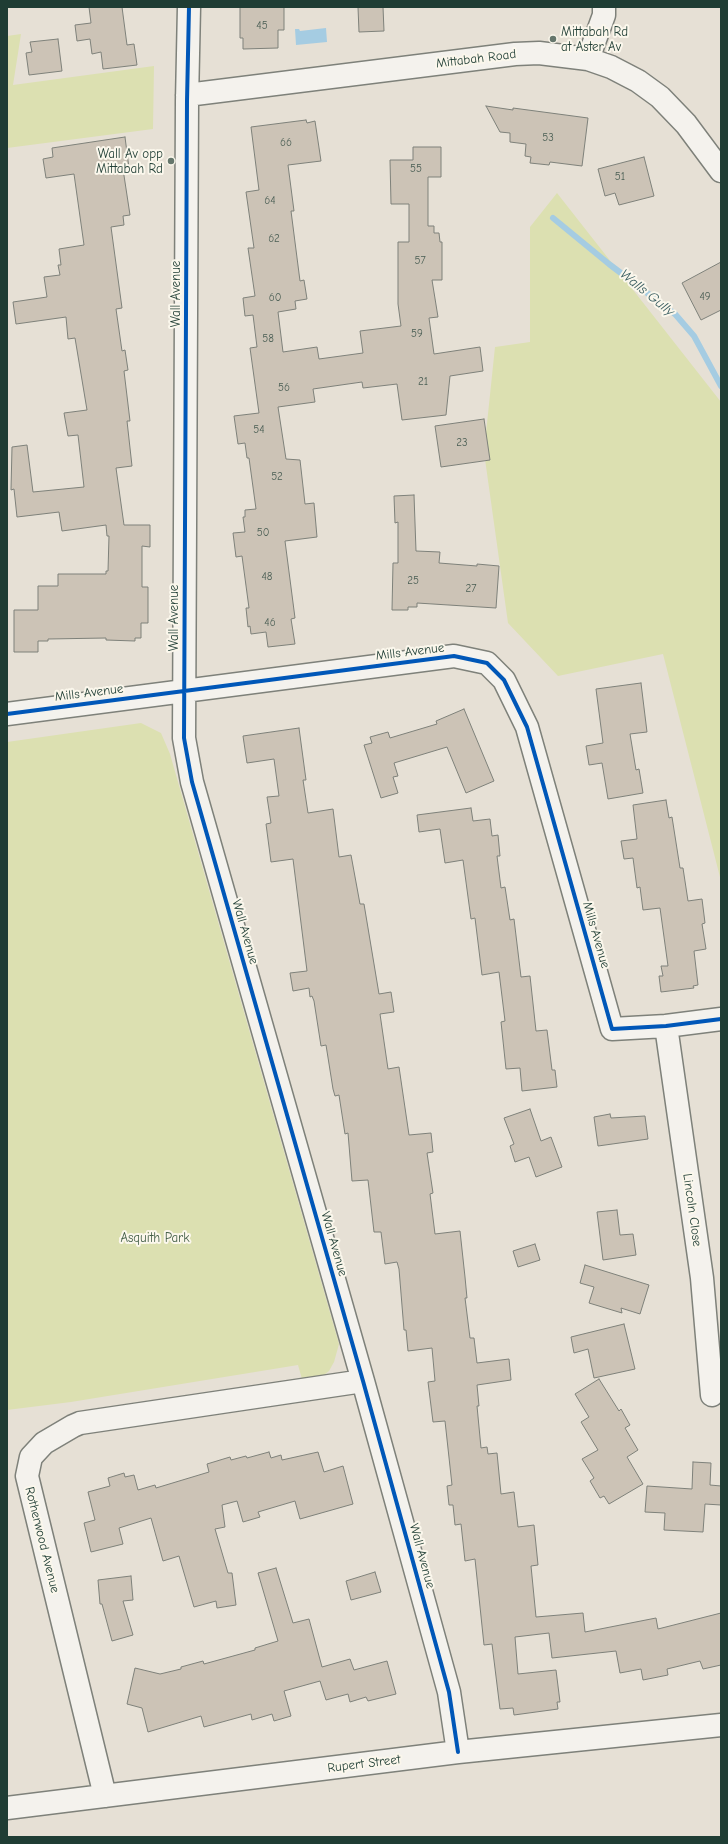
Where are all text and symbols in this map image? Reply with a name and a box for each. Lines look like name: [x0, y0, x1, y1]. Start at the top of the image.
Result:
house number: 45: [256, 19, 268, 33]
place label: Mittabah Rd at Aster Av: [561, 24, 628, 55]
marker: Mittabah Rd at Aster Av: [548, 34, 558, 44]
street label: Mittabah Road: [435, 46, 517, 72]
house number: 53: [542, 131, 554, 145]
house number: 66: [280, 136, 292, 150]
place label: Wall Av opp Mittabah Rd: [96, 146, 163, 177]
marker: Wall Av opp Mittabah Rd: [166, 156, 176, 166]
house number: 55: [410, 162, 422, 176]
house number: 51: [615, 170, 625, 184]
house number: 64: [264, 194, 276, 208]
house number: 62: [268, 232, 280, 246]
house number: 57: [414, 254, 426, 268]
street label: Wall Avenue: [168, 261, 184, 327]
water label: Walls Gully: [616, 266, 678, 320]
house number: 49: [699, 290, 711, 304]
house number: 60: [269, 291, 281, 305]
house number: 59: [411, 327, 423, 341]
house number: 58: [262, 332, 274, 346]
house number: 21: [418, 375, 428, 389]
house number: 56: [278, 381, 290, 395]
house number: 54: [253, 423, 265, 437]
house number: 23: [456, 436, 468, 450]
house number: 52: [271, 470, 283, 484]
house number: 50: [257, 526, 269, 540]
house number: 48: [262, 570, 272, 584]
house number: 25: [407, 574, 419, 588]
house number: 27: [466, 582, 476, 596]
street label: Wall Avenue: [166, 585, 182, 651]
house number: 46: [264, 616, 276, 630]
street label: Mills Avenue: [375, 640, 445, 664]
street label: Mills Avenue: [54, 681, 124, 705]
street label: Wall Avenue: [228, 898, 262, 966]
street label: Mills Avenue: [579, 900, 613, 970]
street label: Lincoln Close: [679, 1172, 705, 1248]
street label: Wall Avenue: [317, 1210, 351, 1278]
park label: Asquith Park: [120, 1230, 190, 1246]
street label: Rotherwood Avenue: [21, 1485, 63, 1595]
street label: Wall Avenue: [406, 1522, 438, 1590]
street label: Rupert Street: [327, 1752, 401, 1776]

